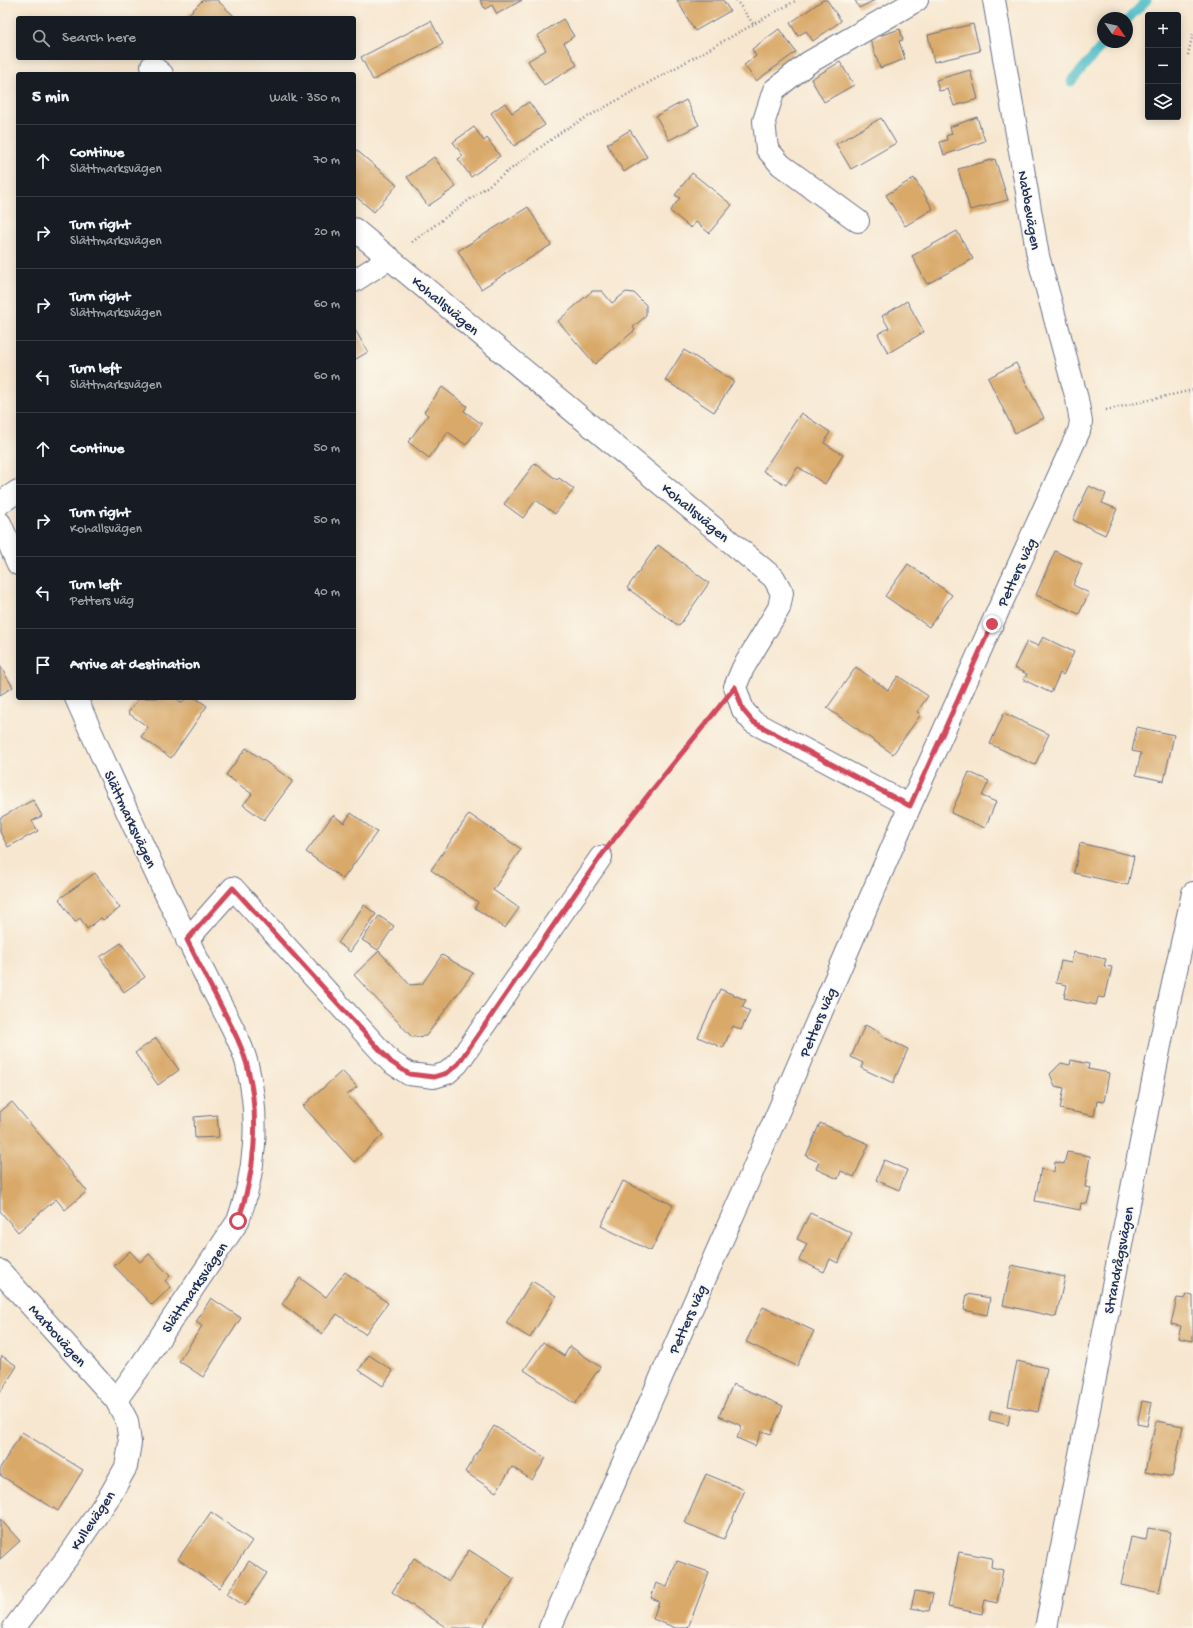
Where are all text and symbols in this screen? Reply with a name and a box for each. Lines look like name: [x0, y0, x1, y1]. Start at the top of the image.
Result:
north arrow: [1097, 12, 1133, 48]
map controls: [1145, 12, 1181, 120]
button: +: [1145, 12, 1181, 48]
search box: [16, 16, 356, 60]
icon: search: [30, 27, 52, 49]
text: Search here: [62, 29, 136, 47]
button: −: [1145, 48, 1181, 84]
button: layers: [1145, 84, 1181, 120]
text: 5 min: [32, 88, 69, 108]
text: Walk · 350 m: [270, 91, 340, 106]
text: Continue: [70, 144, 124, 162]
icon: ahead: [32, 150, 54, 172]
text: 70 m: [314, 153, 340, 168]
text: Slättmarksvägen: [70, 162, 162, 177]
street label: Nabbevägen: [1012, 169, 1044, 251]
text: Turn right: [70, 216, 130, 234]
icon: right: [32, 222, 54, 244]
text: 20 m: [314, 225, 340, 240]
text: Slättmarksvägen: [70, 234, 162, 249]
street label: Kohallsvägen: [407, 273, 482, 340]
text: Turn right: [70, 288, 130, 306]
icon: right: [32, 294, 54, 316]
text: 60 m: [314, 297, 340, 312]
text: Slättmarksvägen: [70, 306, 162, 321]
text: Turn left: [70, 360, 121, 378]
icon: left: [32, 366, 54, 388]
text: 60 m: [314, 369, 340, 384]
text: Slättmarksvägen: [70, 378, 162, 393]
icon: ahead: [32, 438, 54, 460]
text: Continue: [70, 440, 124, 458]
text: 50 m: [313, 441, 340, 456]
street label: Kohallsvägen: [657, 480, 732, 547]
text: Turn right: [70, 504, 130, 522]
icon: right: [32, 510, 54, 532]
text: 50 m: [313, 513, 340, 528]
text: Kohallsvägen: [70, 522, 142, 537]
street label: Petters väg: [994, 536, 1042, 611]
text: Turn left: [70, 576, 121, 594]
icon: left: [32, 582, 54, 604]
text: 40 m: [314, 585, 340, 600]
text: Petters väg: [70, 594, 134, 609]
route end: [983, 615, 1001, 633]
icon: arrive: [32, 654, 54, 676]
text: Arrive at destination: [70, 656, 200, 674]
street label: Slättmarksvägen: [99, 768, 160, 872]
street label: Petters väg: [796, 985, 842, 1061]
street label: Strandrågsvägen: [1101, 1205, 1139, 1315]
route start: [229, 1212, 247, 1230]
street label: Slättmarksvägen: [159, 1239, 233, 1337]
street label: Petters väg: [665, 1282, 712, 1358]
street label: Marbovägen: [24, 1301, 89, 1371]
street label: Kullevägen: [67, 1488, 120, 1554]

